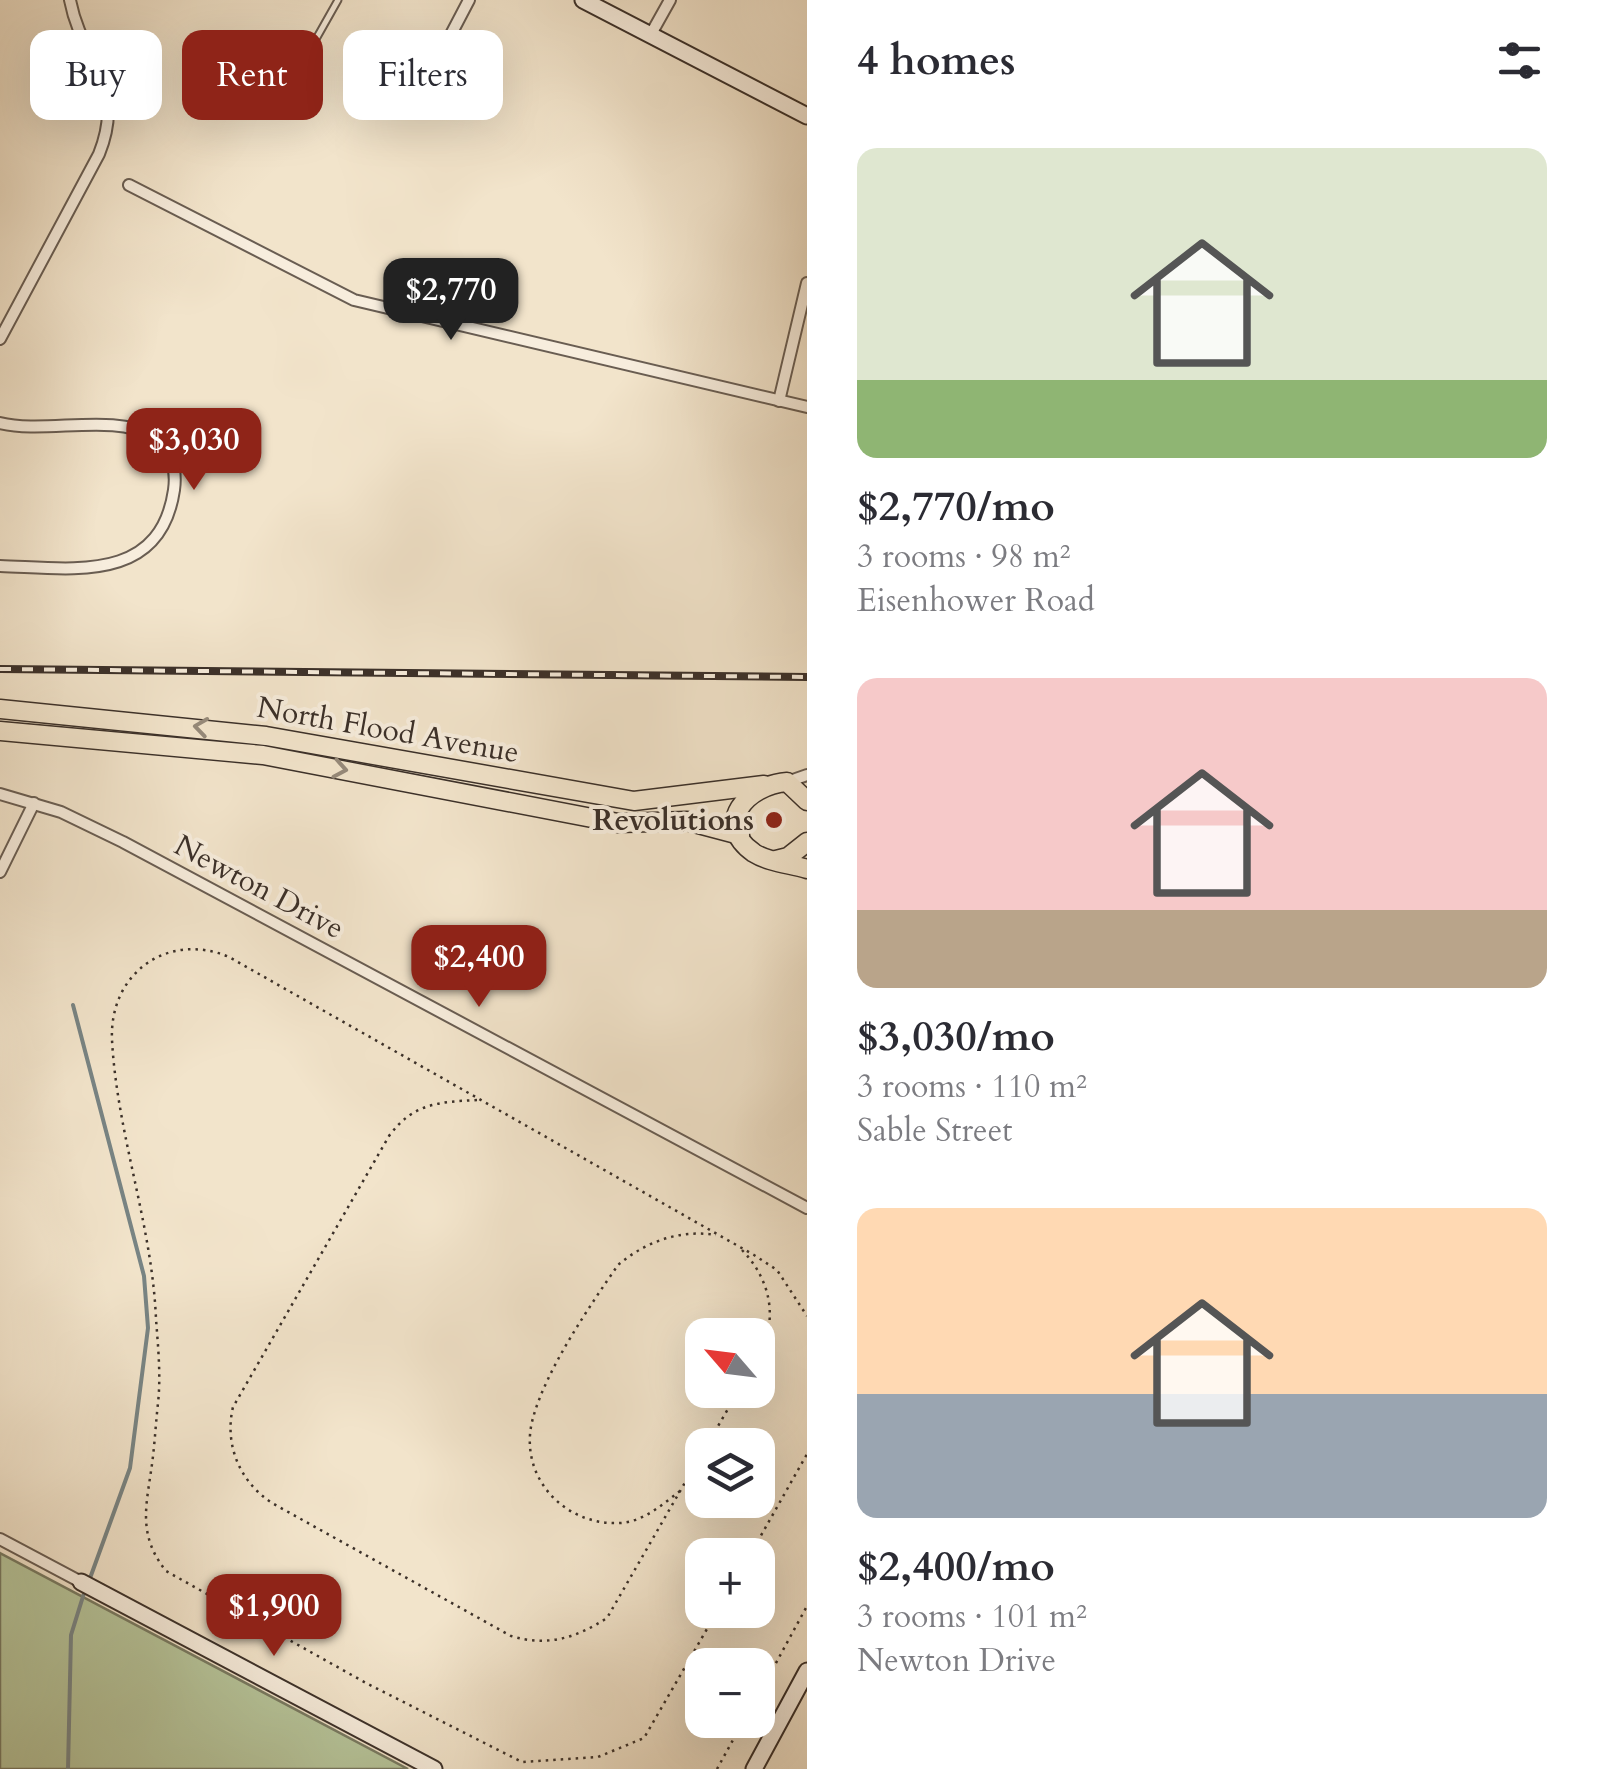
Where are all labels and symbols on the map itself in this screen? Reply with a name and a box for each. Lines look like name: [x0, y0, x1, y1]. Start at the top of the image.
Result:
pin: $2,770: [370, 258, 532, 343]
pin: $3,030: [113, 408, 275, 493]
street label: North Flood Avenue: [254, 687, 522, 773]
one-way arrow: [192, 718, 209, 739]
one-way arrow: [332, 758, 348, 779]
place label: Revolutions: [592, 800, 754, 841]
marker: Revolutions: [763, 809, 785, 831]
street label: Newton Drive: [167, 825, 351, 949]
pin: $2,400: [398, 925, 560, 1010]
north arrow: [685, 1318, 775, 1408]
pin: $1,900: [193, 1574, 355, 1659]

